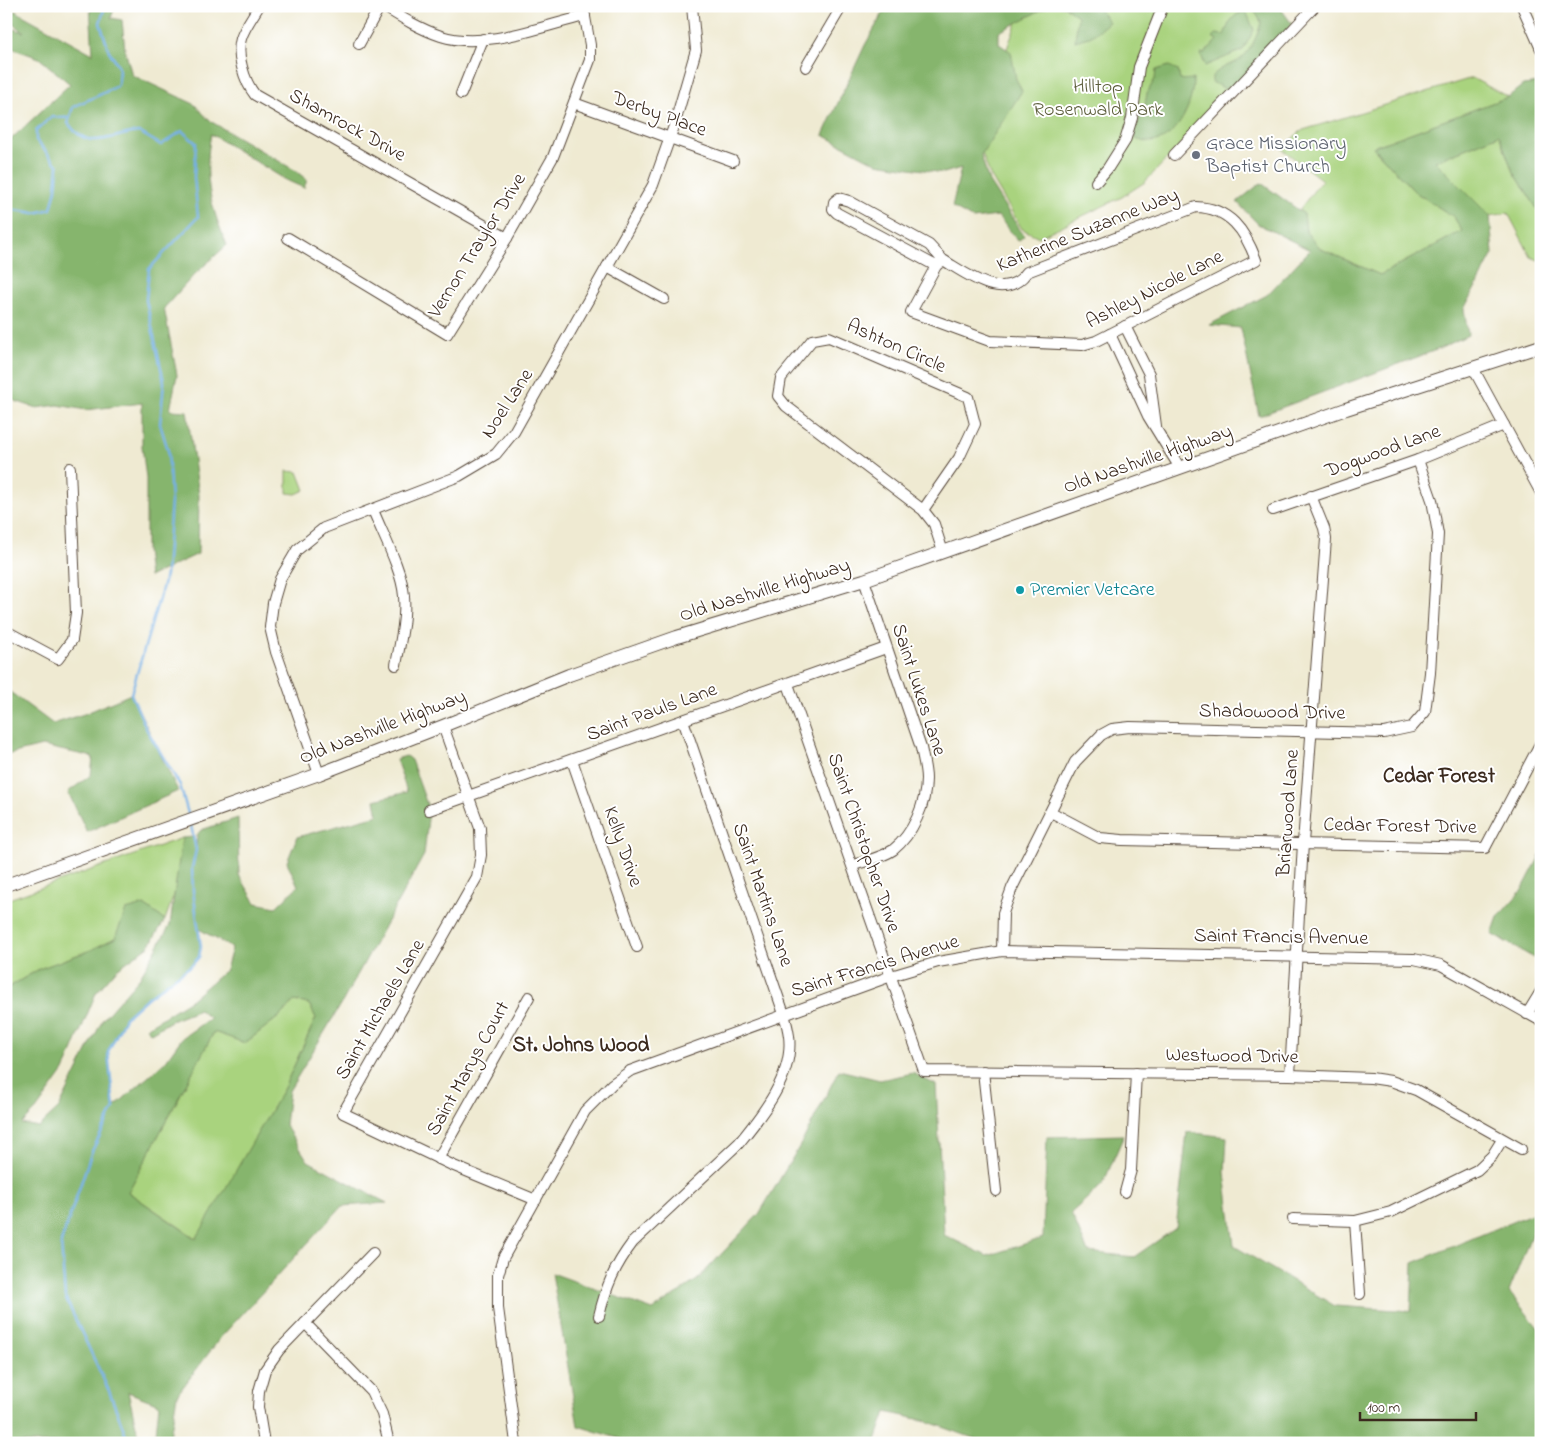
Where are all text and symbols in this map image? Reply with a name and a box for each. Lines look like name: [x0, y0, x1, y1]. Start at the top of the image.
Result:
park label: Hilltop Rosenwald Park: [1033, 73, 1163, 125]
street label: Shamrock Drive: [283, 82, 411, 170]
street label: Derby Place: [607, 84, 710, 146]
place label: Grace Missionary Baptist Church: [1205, 130, 1346, 182]
marker: Grace Missionary Baptist Church: [1190, 149, 1202, 161]
street label: Vernon Traylor Drive: [421, 168, 534, 325]
street label: Katherine Suzanne Way: [993, 181, 1183, 281]
street label: Ashley Nicole Lane: [1081, 243, 1229, 337]
street label: Ashton Circle: [842, 312, 950, 382]
street label: Noel Lane: [475, 363, 541, 445]
street label: Old Nashville Highway: [1060, 418, 1237, 503]
street label: Dogwood Lane: [1320, 418, 1445, 488]
street label: Old Nashville Highway: [676, 551, 854, 632]
place label: Premier Vetcare: [1030, 576, 1155, 605]
marker: Premier Vetcare: [1014, 584, 1026, 596]
street label: Saint Lukes Lane: [883, 620, 953, 760]
street label: Saint Pauls Lane: [583, 676, 721, 750]
street label: Old Nashville Highway: [295, 683, 471, 774]
street label: Shadowood Drive: [1199, 697, 1346, 729]
street label: Briarwood Lane: [1270, 748, 1308, 878]
street label: Saint Christopher Drive: [819, 749, 907, 937]
district label: Cedar Forest: [1383, 762, 1496, 792]
street label: Kelly Drive: [595, 803, 649, 891]
street label: Cedar Forest Drive: [1323, 811, 1477, 843]
street label: Saint Martins Lane: [724, 819, 800, 971]
street label: Saint Francis Avenue: [1194, 922, 1369, 954]
street label: Saint Francis Avenue: [787, 928, 963, 1006]
street label: Saint Michaels Lane: [329, 934, 433, 1086]
street label: Saint Marys Court: [420, 996, 518, 1142]
district label: St. Johns Wood: [513, 1031, 650, 1061]
street label: Westwood Drive: [1165, 1041, 1299, 1073]
scale bar: [1360, 1389, 1476, 1421]
text: 100 m: [1367, 1397, 1400, 1419]

